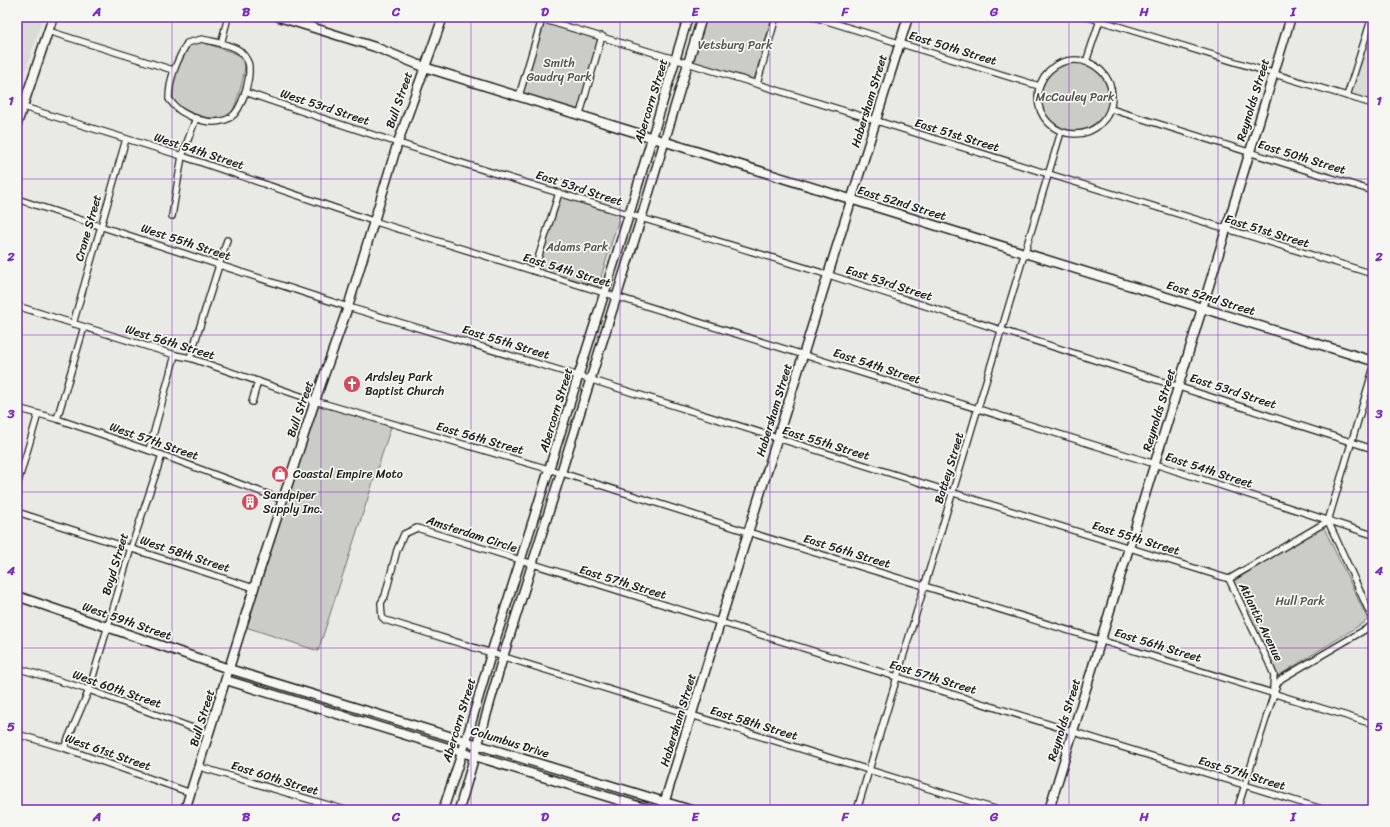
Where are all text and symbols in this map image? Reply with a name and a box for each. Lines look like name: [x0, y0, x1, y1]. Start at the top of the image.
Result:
text: A: [92, 0, 101, 23]
text: B: [242, 0, 251, 23]
text: C: [391, 0, 401, 23]
text: D: [541, 0, 549, 23]
text: E: [691, 0, 700, 23]
text: F: [840, 0, 849, 23]
text: G: [989, 0, 999, 23]
text: H: [1138, 0, 1149, 23]
text: I: [1289, 0, 1297, 23]
street label: East 50th Street: [906, 24, 1000, 72]
park label: Vetsburg Park: [698, 34, 773, 56]
park label: Smith Gaudry Park: [526, 52, 592, 88]
street label: Habersham Street: [844, 52, 894, 150]
street label: Abercorn Street: [627, 56, 674, 147]
street label: Reynolds Street: [1230, 56, 1276, 144]
street label: Bull Street: [379, 69, 419, 131]
street label: West 53rd Street: [277, 82, 373, 132]
park label: McCauley Park: [1036, 86, 1115, 108]
text: 1: [8, 89, 14, 112]
text: 1: [1376, 89, 1382, 112]
street label: East 51st Street: [912, 112, 1002, 158]
street label: West 54th Street: [151, 126, 247, 176]
street label: East 50th Street: [1255, 133, 1349, 181]
street label: East 53rd Street: [533, 164, 625, 212]
street label: East 52nd Street: [855, 179, 949, 227]
street label: Crane Street: [68, 192, 108, 264]
street label: East 51st Street: [1222, 208, 1312, 254]
street label: West 55th Street: [138, 217, 234, 267]
park label: Adams Park: [545, 236, 609, 258]
text: 2: [6, 245, 15, 268]
text: 2: [1374, 245, 1383, 268]
street label: East 54th Street: [520, 246, 614, 294]
street label: East 53rd Street: [843, 259, 935, 307]
street label: East 52nd Street: [1164, 274, 1258, 322]
street label: West 56th Street: [122, 318, 218, 366]
street label: East 55th Street: [459, 318, 553, 366]
street label: East 54th Street: [830, 341, 924, 391]
street label: Habersham Street: [749, 361, 799, 459]
street label: Abercorn Street: [532, 365, 579, 456]
place label: Ardsley Park Baptist Church: [364, 366, 444, 402]
street label: Reynolds Street: [1136, 366, 1182, 454]
street label: East 53rd Street: [1187, 367, 1279, 415]
church icon: Ardsley Park Baptist Church: [342, 374, 362, 394]
street label: Bull Street: [280, 378, 320, 440]
text: 3: [6, 402, 15, 425]
text: 3: [1374, 402, 1383, 425]
street label: West 57th Street: [106, 415, 202, 467]
street label: East 56th Street: [434, 415, 526, 461]
street label: East 55th Street: [779, 419, 873, 467]
street label: Battey Street: [928, 429, 970, 507]
street label: East 54th Street: [1162, 445, 1256, 495]
place label: Coastal Empire Moto: [293, 463, 403, 485]
shop icon: Coastal Empire Moto: [270, 464, 290, 484]
place label: Sandpiper Supply Inc.: [263, 484, 323, 520]
building icon: Sandpiper Supply Inc.: [240, 492, 260, 512]
street label: Amsterdam Circle: [423, 509, 520, 559]
street label: East 55th Street: [1089, 514, 1183, 562]
street label: East 56th Street: [801, 527, 893, 575]
street label: West 58th Street: [137, 529, 233, 579]
street label: Boyd Street: [95, 530, 135, 598]
street label: East 57th Street: [577, 558, 669, 606]
text: 4: [6, 559, 16, 582]
text: 4: [1374, 559, 1384, 582]
street label: Atlantic Avenue: [1232, 578, 1290, 665]
park label: Hull Park: [1275, 590, 1325, 612]
street label: West 59th Street: [79, 595, 175, 647]
street label: East 56th Street: [1112, 621, 1204, 669]
street label: East 57th Street: [887, 653, 979, 701]
street label: West 60th Street: [69, 663, 165, 715]
street label: Habersham Street: [653, 671, 703, 769]
street label: Abercorn Street: [435, 675, 482, 766]
street label: Reynolds Street: [1041, 676, 1087, 764]
street label: Bull Street: [183, 687, 221, 749]
street label: East 58th Street: [707, 699, 801, 747]
text: 5: [7, 715, 15, 738]
text: 5: [1375, 715, 1383, 738]
street label: Columbus Drive: [468, 720, 552, 764]
street label: West 61st Street: [62, 727, 154, 777]
street label: East 57th Street: [1196, 749, 1288, 797]
street label: East 60th Street: [229, 754, 321, 802]
text: A: [92, 805, 101, 827]
text: B: [242, 805, 251, 827]
text: C: [391, 805, 401, 827]
text: D: [541, 805, 549, 827]
text: E: [691, 805, 700, 827]
text: F: [840, 805, 849, 827]
text: G: [989, 805, 999, 827]
text: H: [1138, 805, 1149, 827]
text: I: [1289, 805, 1297, 827]

